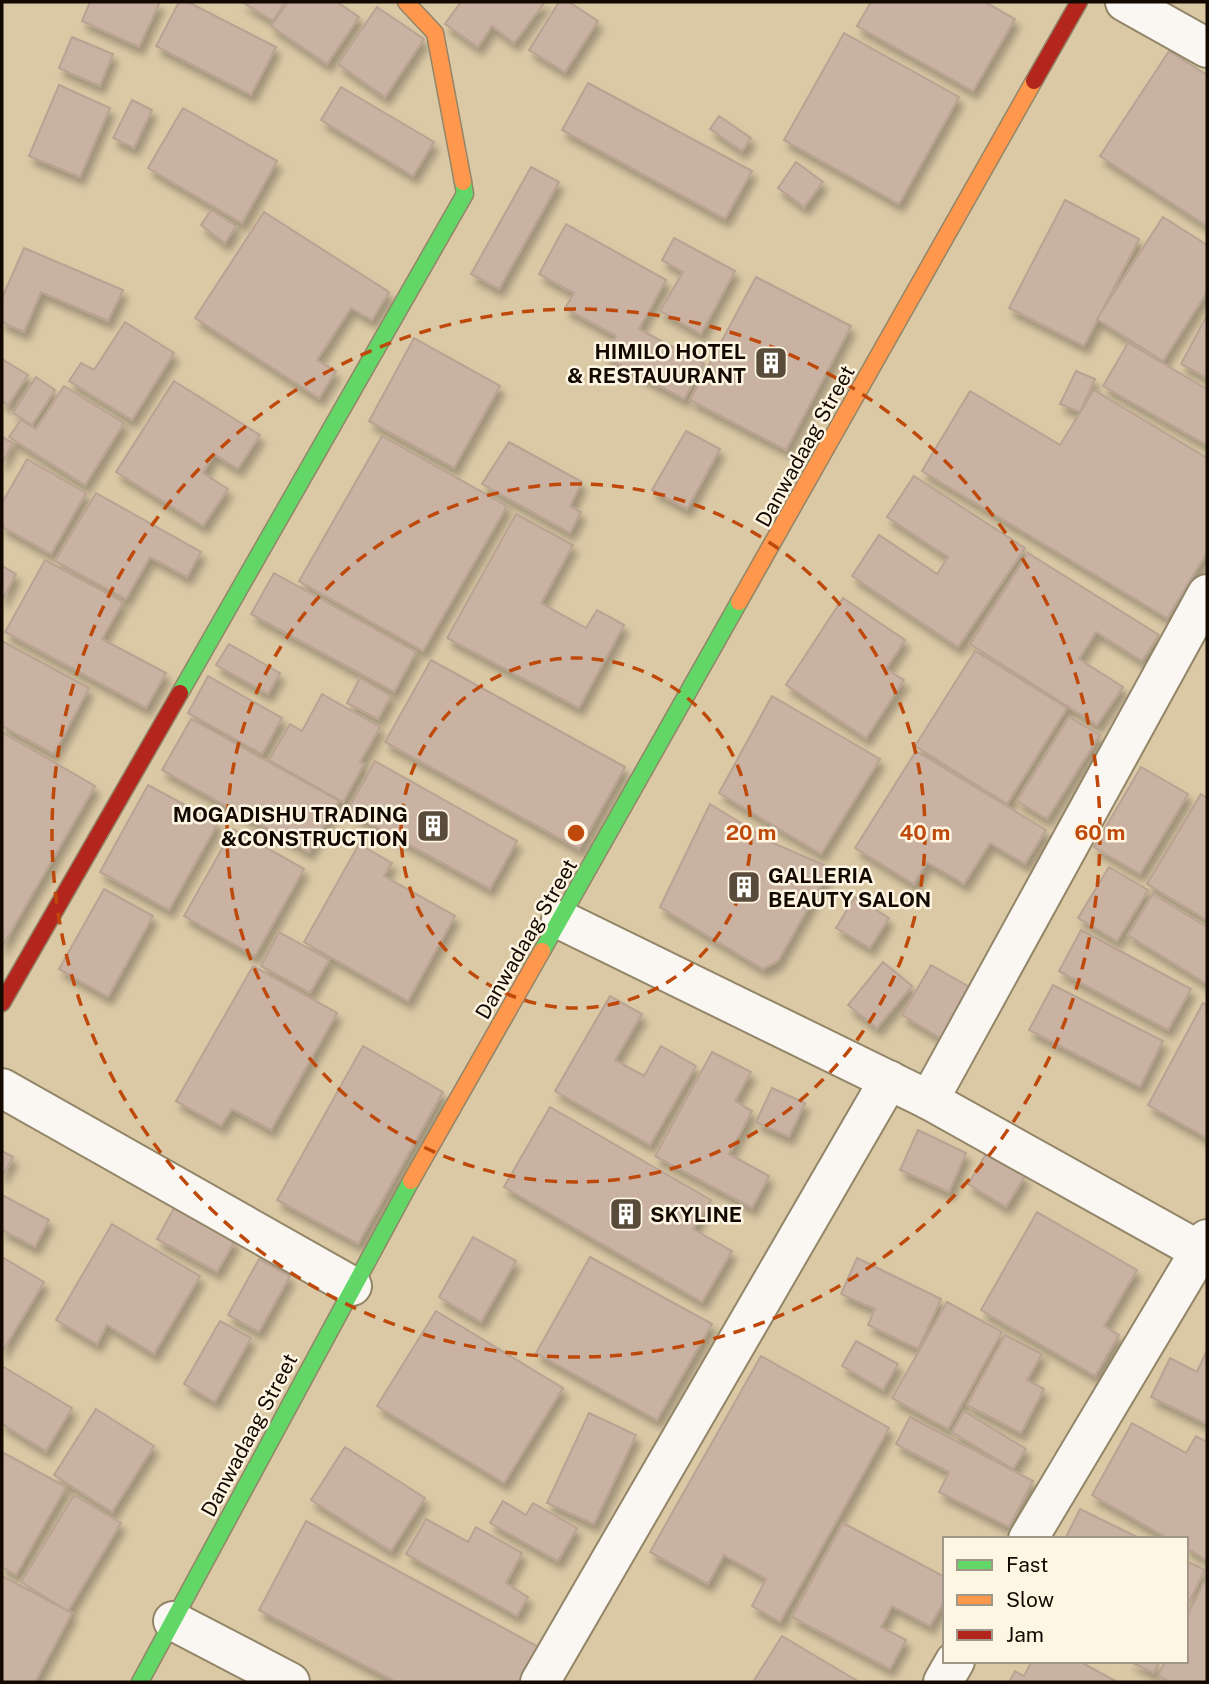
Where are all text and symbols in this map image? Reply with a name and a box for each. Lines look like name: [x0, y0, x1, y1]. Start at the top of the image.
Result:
place label: HIMILO HOTEL & RESTAUURANT: [567, 339, 746, 388]
building icon: HIMILO HOTEL & RESTAUURANT: [752, 344, 790, 382]
street label: Danwadaag Street: [750, 361, 860, 531]
place label: MOGADISHU TRADING &CONSTRUCTION: [173, 802, 408, 851]
building icon: MOGADISHU TRADING &CONSTRUCTION: [414, 807, 452, 845]
text: 20 m: [726, 820, 776, 845]
text: 40 m: [900, 820, 950, 845]
text: 60 m: [1075, 820, 1125, 845]
centre of rings: [564, 821, 588, 845]
street label: Danwadaag Street: [470, 854, 582, 1024]
place label: GALLERIA BEAUTY SALON: [768, 863, 931, 912]
building icon: GALLERIA BEAUTY SALON: [725, 868, 763, 906]
building icon: SKYLINE: [607, 1195, 645, 1233]
place label: SKYLINE: [650, 1202, 742, 1227]
street label: Danwadaag Street: [195, 1349, 303, 1521]
legend: [943, 1537, 1188, 1663]
text: Fast: [1006, 1552, 1048, 1577]
text: Slow: [1006, 1587, 1054, 1612]
text: Jam: [1006, 1622, 1044, 1647]

